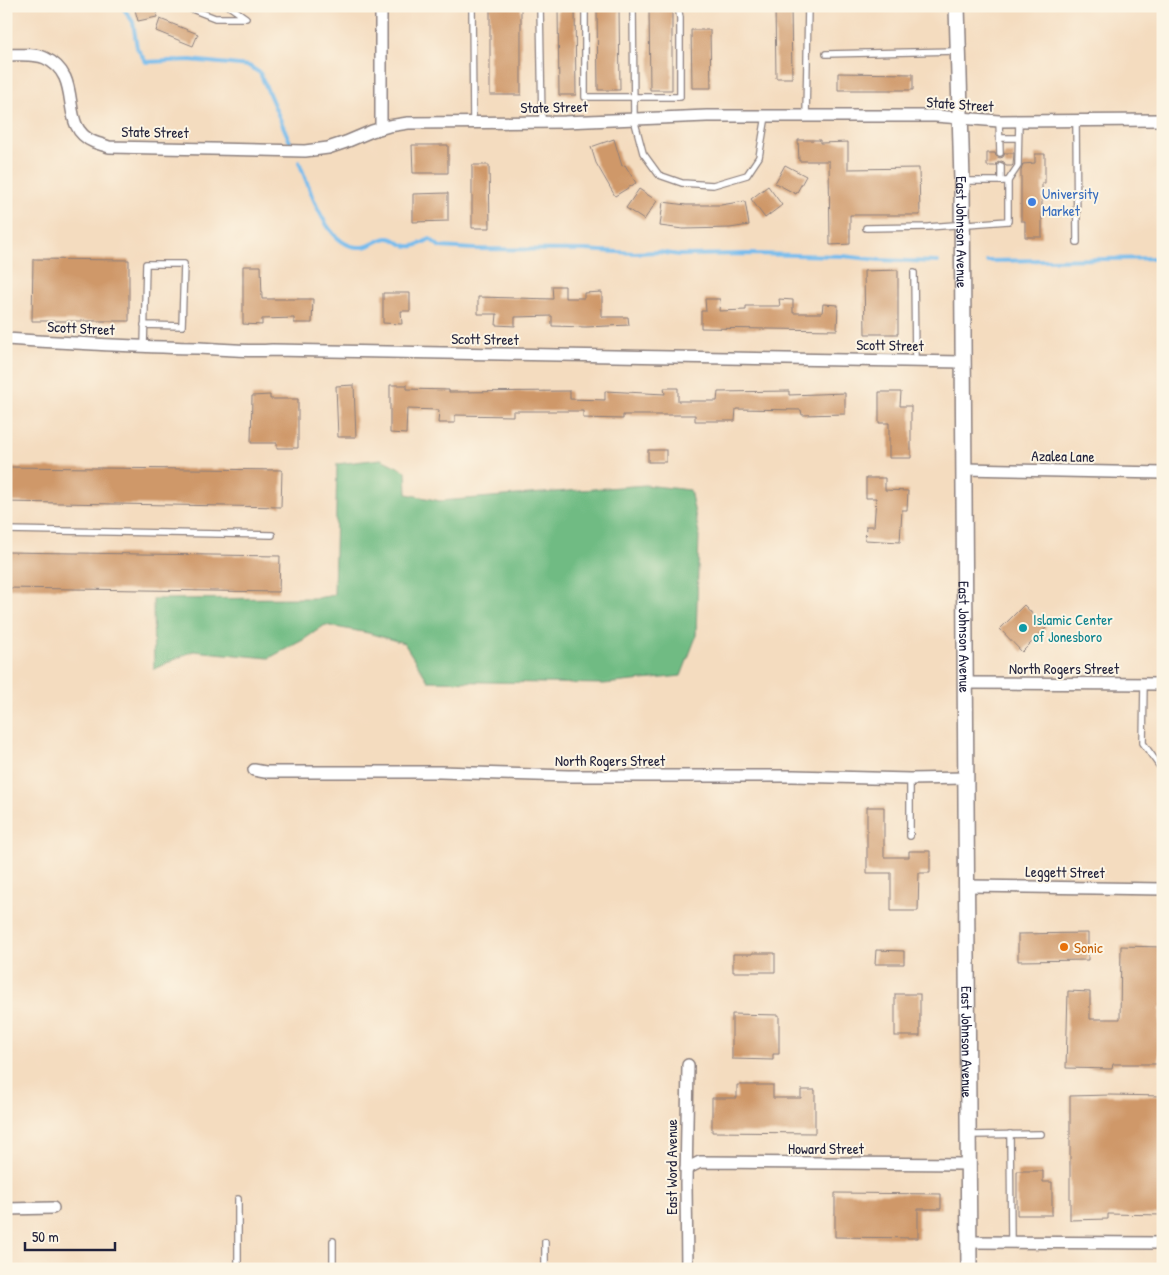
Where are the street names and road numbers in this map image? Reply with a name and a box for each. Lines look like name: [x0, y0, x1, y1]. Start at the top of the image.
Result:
street label: State Street: [926, 91, 995, 117]
street label: State Street: [520, 96, 589, 118]
street label: State Street: [121, 121, 190, 143]
street label: East Johnson Avenue: [951, 176, 973, 288]
street label: Scott Street: [47, 316, 116, 340]
street label: Scott Street: [451, 328, 520, 350]
street label: Scott Street: [856, 334, 925, 356]
street label: Azalea Lane: [1031, 445, 1095, 467]
street label: East Johnson Avenue: [954, 581, 976, 693]
street label: North Rogers Street: [1009, 658, 1120, 679]
street label: North Rogers Street: [555, 750, 666, 771]
street label: Leggett Street: [1025, 861, 1106, 883]
street label: East Johnson Avenue: [957, 986, 978, 1098]
street label: East Word Avenue: [661, 1119, 682, 1215]
street label: Howard Street: [788, 1138, 865, 1159]

